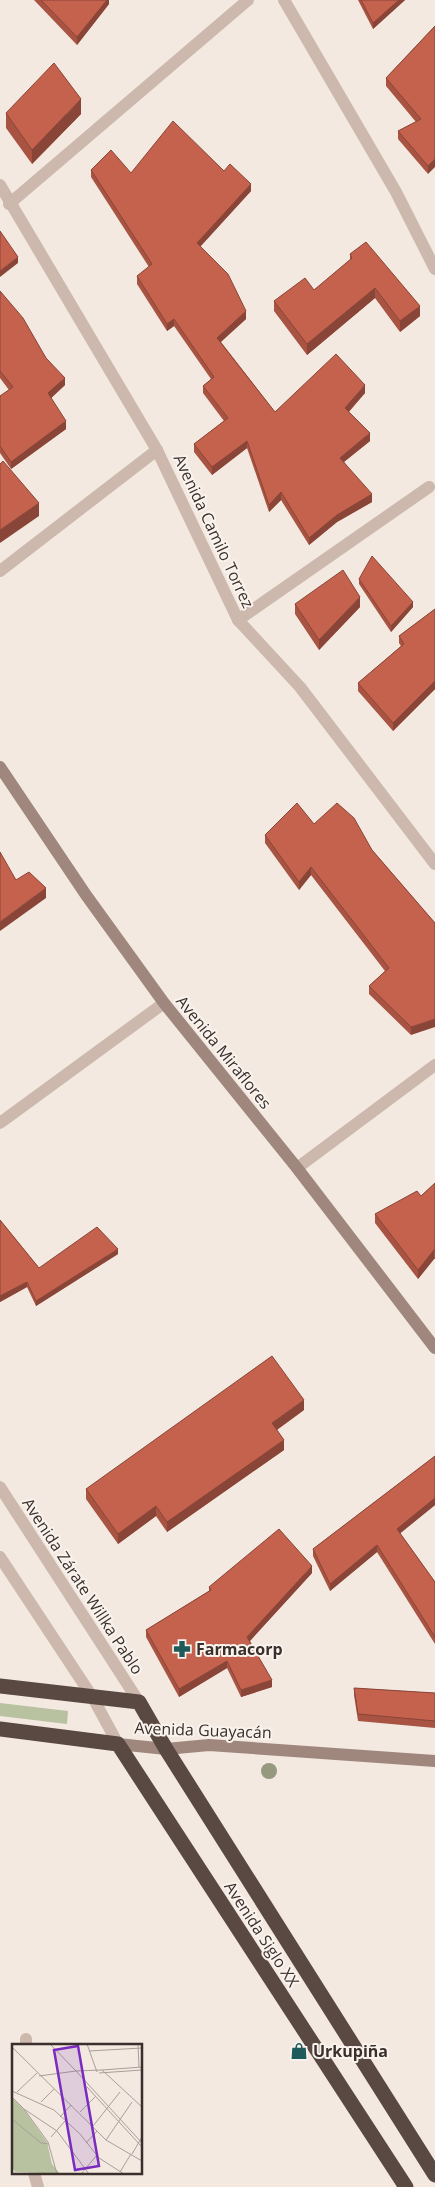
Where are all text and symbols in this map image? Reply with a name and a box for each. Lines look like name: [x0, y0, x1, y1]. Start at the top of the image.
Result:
street label: Avenida Camilo Torrez: [169, 450, 259, 612]
street label: Avenida Miraflores: [171, 991, 277, 1113]
street label: Avenida Zárate Willka Pablo: [18, 1493, 148, 1679]
place label: Farmacorp: [196, 1638, 283, 1660]
pharmacy icon: Farmacorp: [172, 1639, 192, 1659]
street label: Avenida Guayacán: [134, 1717, 272, 1743]
street label: Avenida Siglo XX: [220, 1877, 305, 1992]
place label: Urkupiña: [313, 2040, 388, 2062]
shop icon: Urkupiña: [289, 2041, 309, 2061]
inset map: [12, 2044, 142, 2174]

